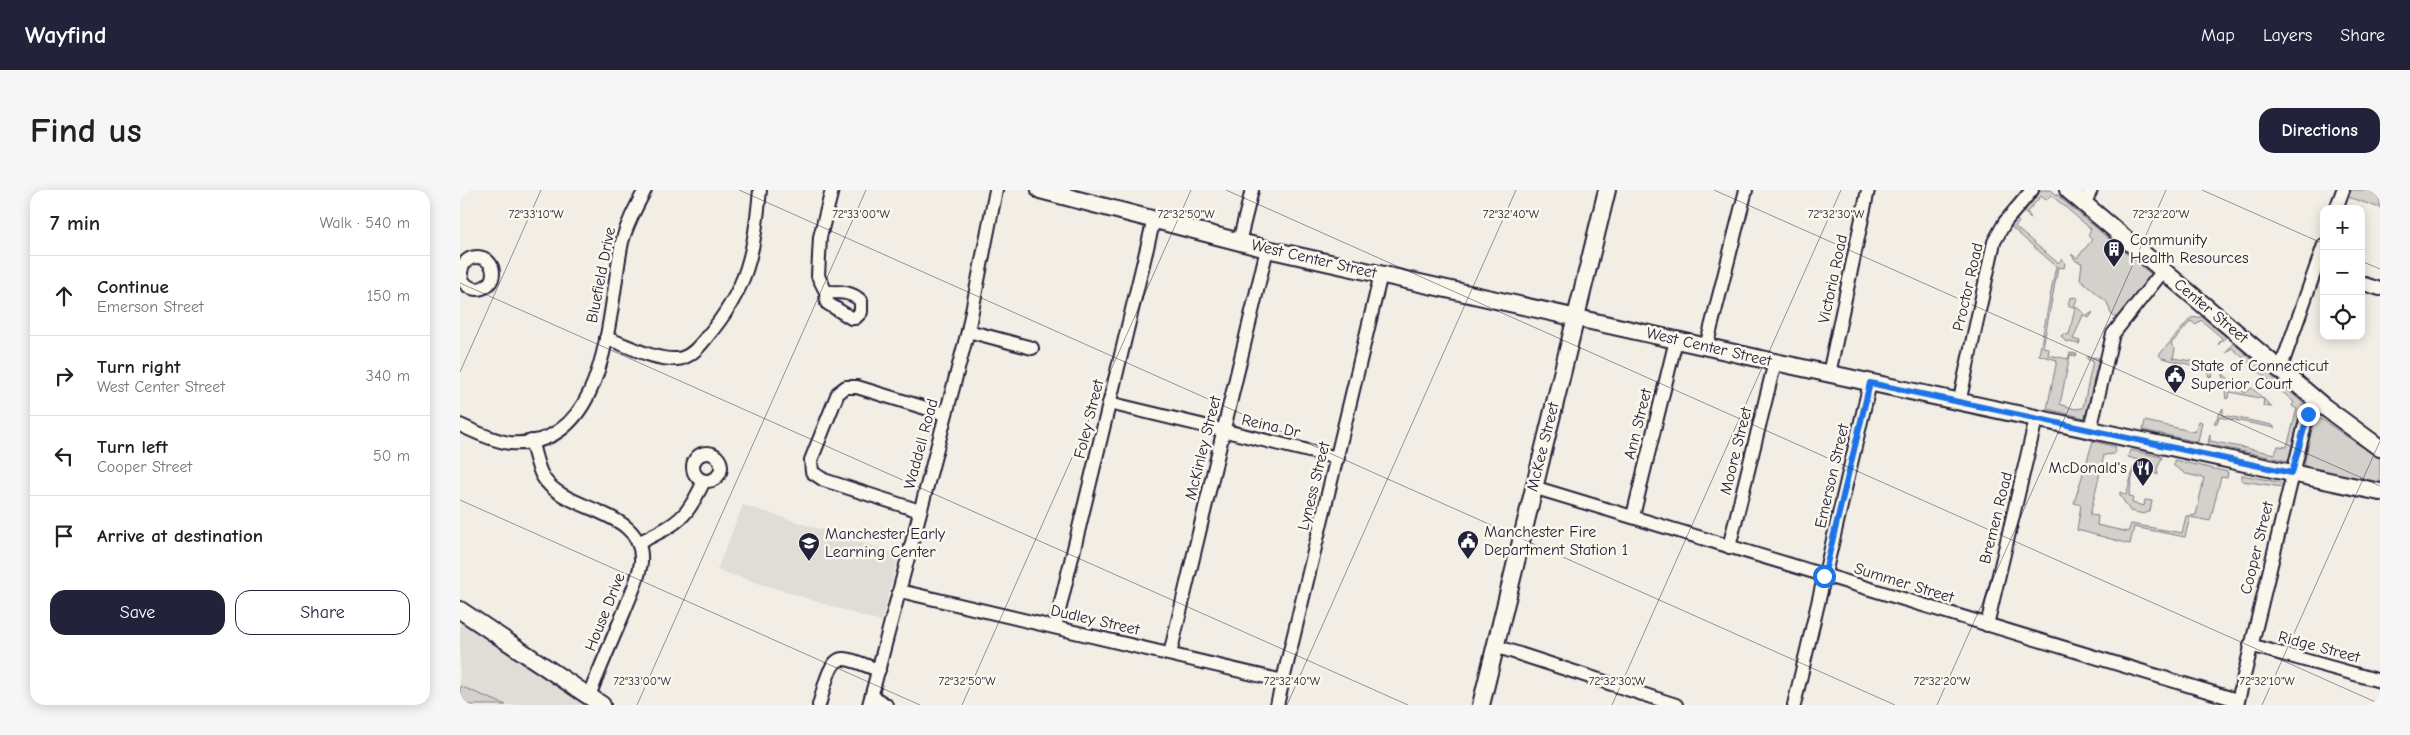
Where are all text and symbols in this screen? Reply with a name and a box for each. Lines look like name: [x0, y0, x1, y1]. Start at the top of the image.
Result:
text: Wayfind: [25, 21, 106, 49]
text: Map: [2201, 25, 2235, 46]
text: Layers: [2263, 25, 2312, 46]
text: Share: [2340, 25, 2385, 46]
button: Directions: [2259, 108, 2380, 153]
text: Find us: [30, 110, 142, 151]
map controls: [2320, 205, 2365, 340]
button: +: [2320, 205, 2365, 250]
text: 72°33'10"W: [508, 207, 564, 221]
text: 72°33'00"W: [832, 207, 890, 221]
text: 72°32'50"W: [1157, 207, 1215, 221]
text: 72°32'40"W: [1483, 207, 1540, 221]
text: 72°32'30"W: [1808, 207, 1865, 221]
text: 72°32'20"W: [2133, 207, 2190, 221]
text: 7 min: [50, 211, 100, 235]
text: Walk · 540 m: [319, 214, 410, 232]
street label: Bluefield Drive: [583, 225, 619, 325]
place label: Community Health Resources: [2130, 231, 2249, 267]
street label: Victoria Road: [1815, 233, 1851, 325]
street label: West Center Street: [1250, 236, 1379, 282]
building icon: Community Health Resources: [2102, 237, 2126, 268]
street label: Proctor Road: [1949, 241, 1987, 333]
button: −: [2320, 250, 2365, 295]
street label: Center Street: [2171, 275, 2252, 347]
text: Continue: [97, 276, 169, 298]
icon: ahead: [50, 282, 78, 310]
text: 150 m: [367, 287, 410, 305]
button: locate: [2320, 295, 2365, 340]
text: Emerson Street: [97, 298, 204, 316]
street label: West Center Street: [1645, 324, 1774, 370]
text: Turn right: [97, 356, 181, 378]
place label: State of Connecticut Superior Court: [2191, 357, 2329, 393]
icon: right: [50, 362, 78, 390]
public building icon: State of Connecticut Superior Court: [2163, 363, 2187, 394]
text: 340 m: [366, 367, 410, 385]
street label: Foley Street: [1070, 377, 1108, 460]
text: West Center Street: [97, 378, 225, 396]
street label: Ann Street: [1621, 386, 1656, 461]
street label: McKinley Street: [1181, 394, 1225, 502]
street label: Waddell Road: [900, 397, 942, 491]
street label: McKee Street: [1523, 400, 1563, 494]
route end: [2297, 403, 2320, 426]
street label: Moore Street: [1716, 405, 1756, 497]
street label: Reina Dr: [1240, 410, 1303, 442]
street label: Emerson Street: [1811, 422, 1853, 530]
text: Turn left: [97, 436, 168, 458]
street label: Lyness Street: [1294, 439, 1334, 532]
icon: left: [50, 442, 78, 470]
text: 50 m: [373, 447, 410, 465]
restaurant icon: McDonald's: [2131, 456, 2155, 487]
text: Cooper Street: [97, 458, 192, 476]
place label: McDonald's: [2048, 459, 2127, 477]
street label: Bremen Road: [1976, 470, 2016, 566]
street label: Cooper Street: [2237, 499, 2277, 596]
icon: arrive: [50, 522, 78, 550]
place label: Manchester Fire Department Station 1: [1484, 523, 1628, 559]
text: Arrive at destination: [97, 525, 263, 547]
place label: Manchester Early Learning Center: [825, 525, 946, 561]
public building icon: Manchester Fire Department Station 1: [1456, 529, 1480, 560]
school or university icon: Manchester Early Learning Center: [797, 531, 821, 562]
street label: Summer Street: [1852, 559, 1956, 607]
route start: [1813, 565, 1836, 588]
street label: House Drive: [581, 570, 629, 654]
button: Save: [50, 590, 225, 635]
button: Share: [235, 590, 410, 635]
street label: Dudley Street: [1049, 601, 1142, 639]
street label: Ridge Street: [2276, 627, 2362, 667]
text: 72°33'00"W: [613, 674, 671, 688]
text: 72°32'50"W: [938, 674, 996, 688]
text: 72°32'40"W: [1264, 674, 1321, 688]
text: 72°32'30"W: [1589, 674, 1646, 688]
text: 72°32'20"W: [1914, 674, 1971, 688]
text: 72°32'10"W: [2239, 674, 2295, 688]

